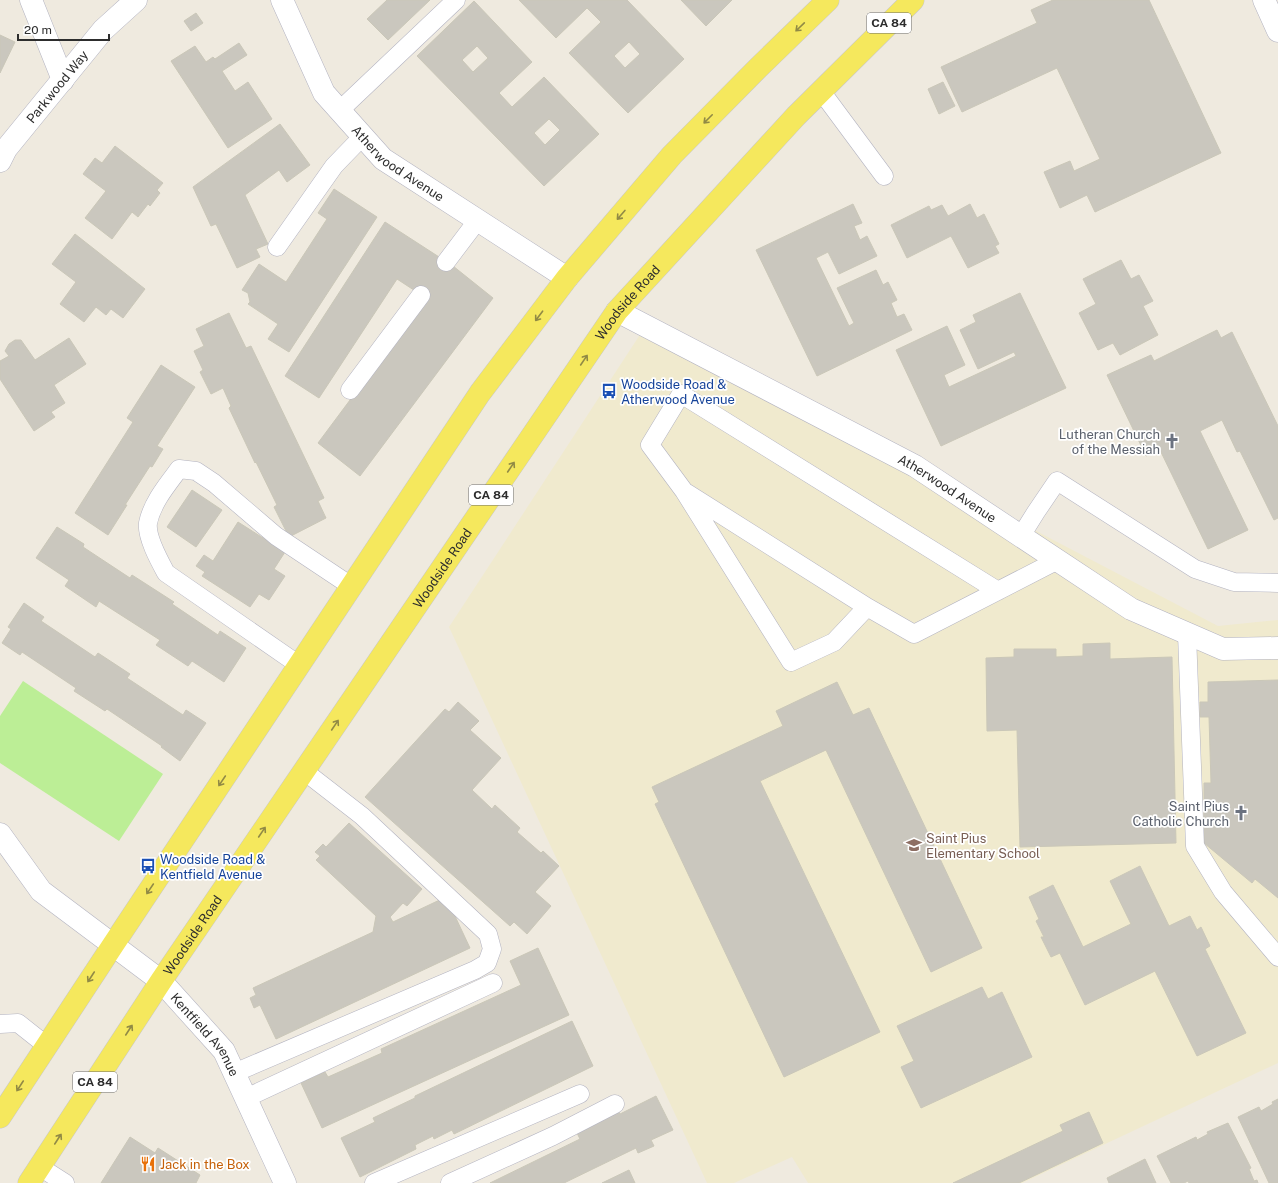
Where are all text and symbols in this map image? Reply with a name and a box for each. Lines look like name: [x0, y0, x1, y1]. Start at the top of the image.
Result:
road number: CA 84: [867, 13, 911, 33]
scale bar: [18, 16, 109, 42]
one-way arrow: [795, 22, 805, 32]
text: 20 m: [24, 23, 52, 37]
street label: Parkwood Way: [23, 48, 91, 126]
one-way arrow: [703, 114, 713, 124]
street label: Atherwood Avenue: [349, 123, 447, 205]
one-way arrow: [616, 210, 625, 220]
street label: Woodside Road: [592, 262, 663, 343]
one-way arrow: [534, 310, 543, 321]
one-way arrow: [580, 354, 588, 365]
place label: Woodside Road & Atherwood Avenue: [621, 377, 735, 407]
bus stop icon: Woodside Road & Atherwood Avenue: [600, 382, 618, 400]
place label: Lutheran Church of the Messiah: [1059, 427, 1160, 457]
church icon: Lutheran Church of the Messiah: [1163, 432, 1181, 450]
street label: Atherwood Avenue: [895, 452, 999, 526]
one-way arrow: [507, 462, 515, 473]
road number: CA 84: [469, 485, 513, 505]
street label: Woodside Road: [410, 525, 475, 611]
one-way arrow: [331, 720, 339, 731]
one-way arrow: [218, 775, 226, 786]
place label: Saint Pius Catholic Church: [1133, 799, 1229, 829]
church icon: Saint Pius Catholic Church: [1232, 804, 1250, 822]
one-way arrow: [258, 827, 266, 838]
place label: Saint Pius Elementary School: [926, 831, 1040, 861]
school or university icon: Saint Pius Elementary School: [905, 836, 923, 854]
place label: Woodside Road & Kentfield Avenue: [160, 852, 265, 882]
bus stop icon: Woodside Road & Kentfield Avenue: [139, 857, 157, 875]
one-way arrow: [146, 883, 154, 894]
street label: Woodside Road: [160, 893, 225, 978]
one-way arrow: [87, 971, 95, 983]
street label: Kentfield Avenue: [167, 990, 242, 1079]
one-way arrow: [126, 1024, 134, 1036]
road number: CA 84: [73, 1072, 117, 1092]
one-way arrow: [16, 1080, 24, 1092]
one-way arrow: [54, 1133, 62, 1144]
restaurant icon: Jack in the Box: [139, 1155, 157, 1173]
place label: Jack in the Box: [160, 1157, 250, 1172]

